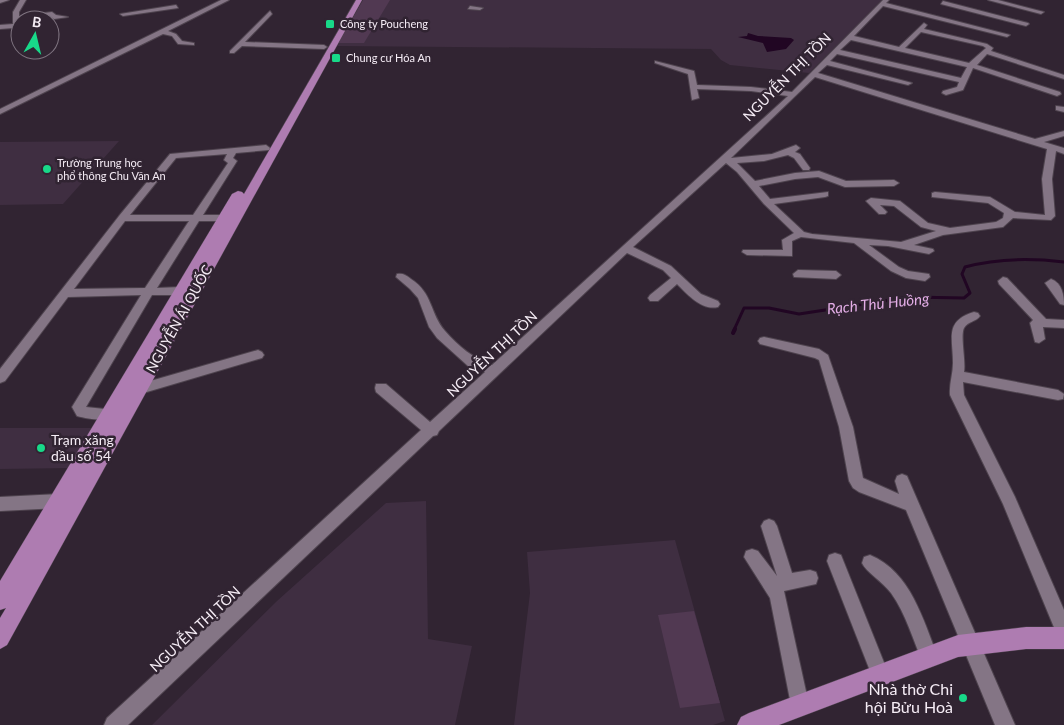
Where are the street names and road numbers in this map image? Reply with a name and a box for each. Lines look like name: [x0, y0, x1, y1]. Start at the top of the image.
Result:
street label: NGUYỄN THỊ TỒN: [739, 29, 834, 124]
street label: NGUYỄN ÁI QUỐC: [142, 261, 216, 376]
street label: NGUYỄN THỊ TỒN: [443, 307, 540, 400]
street label: NGUYỄN THỊ TỒN: [146, 582, 243, 675]

